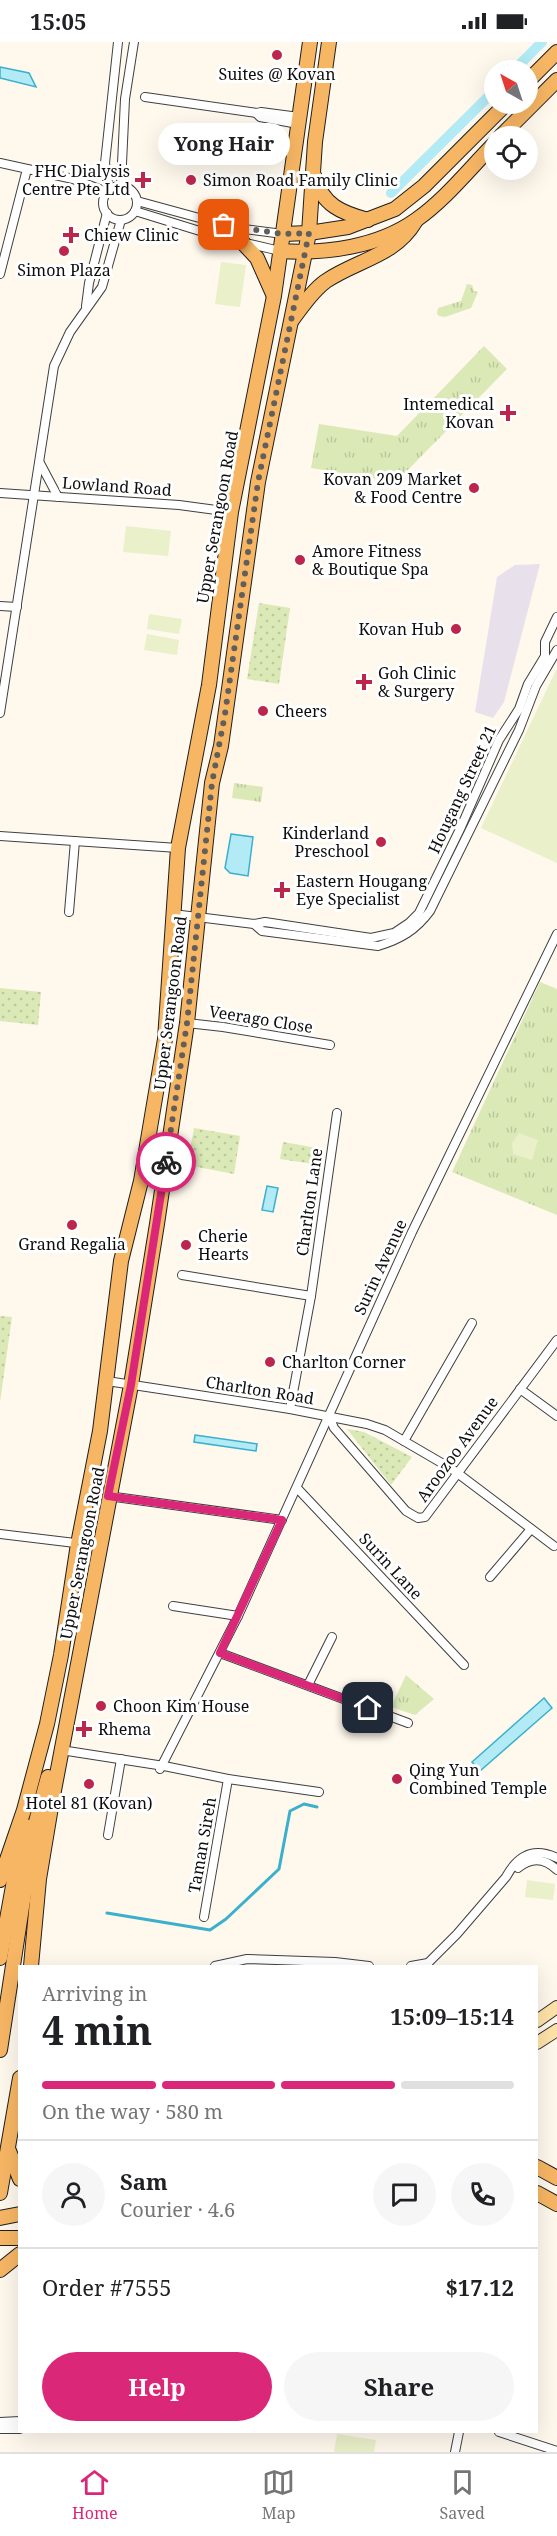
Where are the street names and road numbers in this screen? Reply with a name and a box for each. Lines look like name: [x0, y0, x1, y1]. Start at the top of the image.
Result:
street label: Upper Serangoon Road: [191, 429, 243, 605]
street label: Lowland Road: [61, 471, 173, 501]
street label: Hougang Street 21: [423, 721, 501, 857]
street label: Upper Serangoon Road: [148, 914, 192, 1091]
street label: Veerago Close: [207, 1000, 315, 1038]
street label: Charlton Lane: [291, 1147, 327, 1257]
street label: Surin Avenue: [348, 1216, 412, 1318]
street label: Charlton Road: [204, 1371, 316, 1409]
street label: Aroozoo Avenue: [411, 1392, 503, 1506]
street label: Upper Serangoon Road: [54, 1465, 110, 1641]
street label: Surin Lane: [354, 1528, 428, 1604]
street label: Taman Sireh: [183, 1795, 221, 1895]

